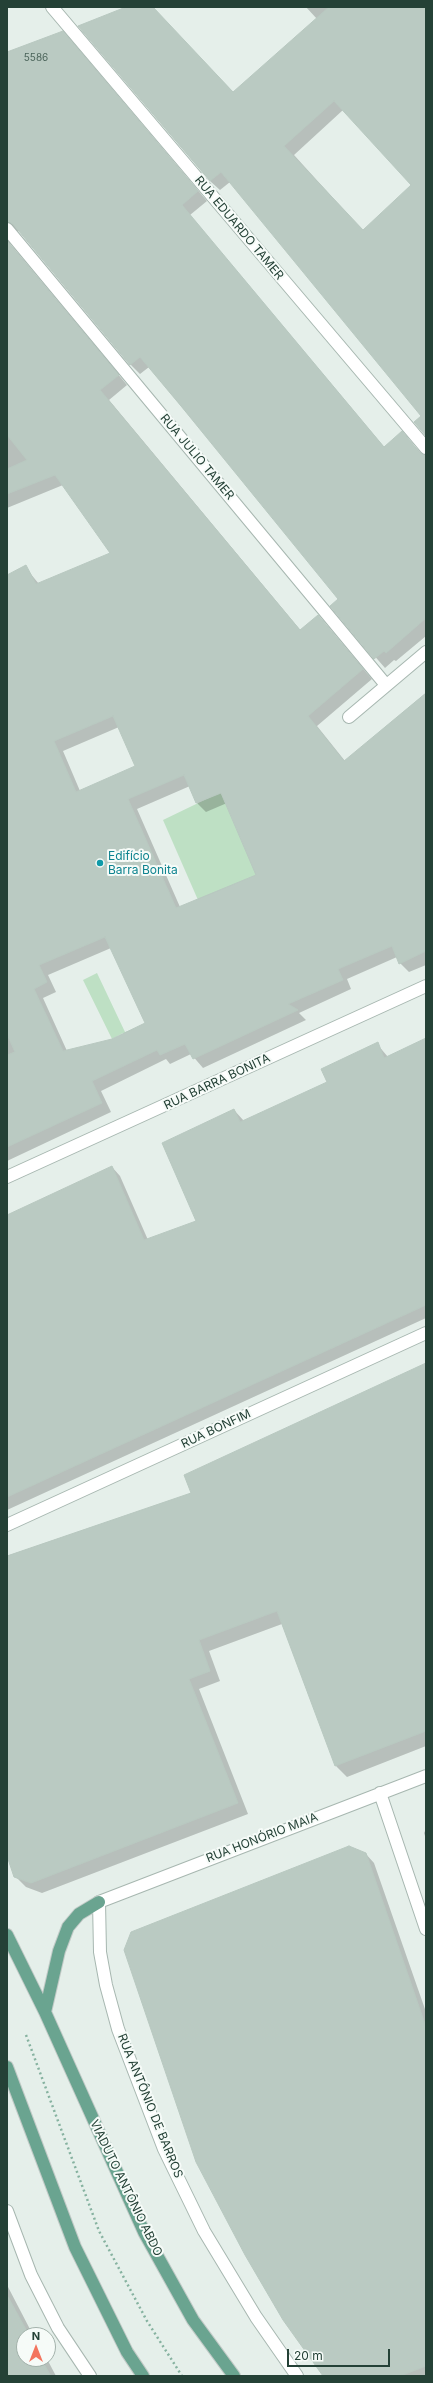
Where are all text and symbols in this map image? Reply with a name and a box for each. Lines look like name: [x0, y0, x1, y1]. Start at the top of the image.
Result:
house number: 5586: [24, 52, 48, 64]
street label: RUA EDUARDO TAMER: [191, 173, 287, 283]
street label: RUA JULIO TAMER: [157, 411, 237, 503]
place label: Edifício Barra Bonita: [108, 849, 178, 877]
marker: Edifício Barra Bonita: [95, 858, 105, 868]
street label: RUA BARRA BONITA: [162, 1051, 272, 1113]
street label: RUA BONFIM: [179, 1407, 253, 1451]
street label: RUA HONÓRIO MAIA: [204, 1810, 320, 1866]
street label: RUA ANTÔNIO DE BARROS: [114, 2032, 186, 2180]
street label: VIADUTO ANTÔNIO ABDO: [87, 2117, 165, 2259]
north arrow: [16, 2327, 56, 2367]
text: N: [32, 2329, 40, 2343]
scale bar: [289, 2341, 392, 2367]
text: 20 m: [294, 2348, 323, 2363]

